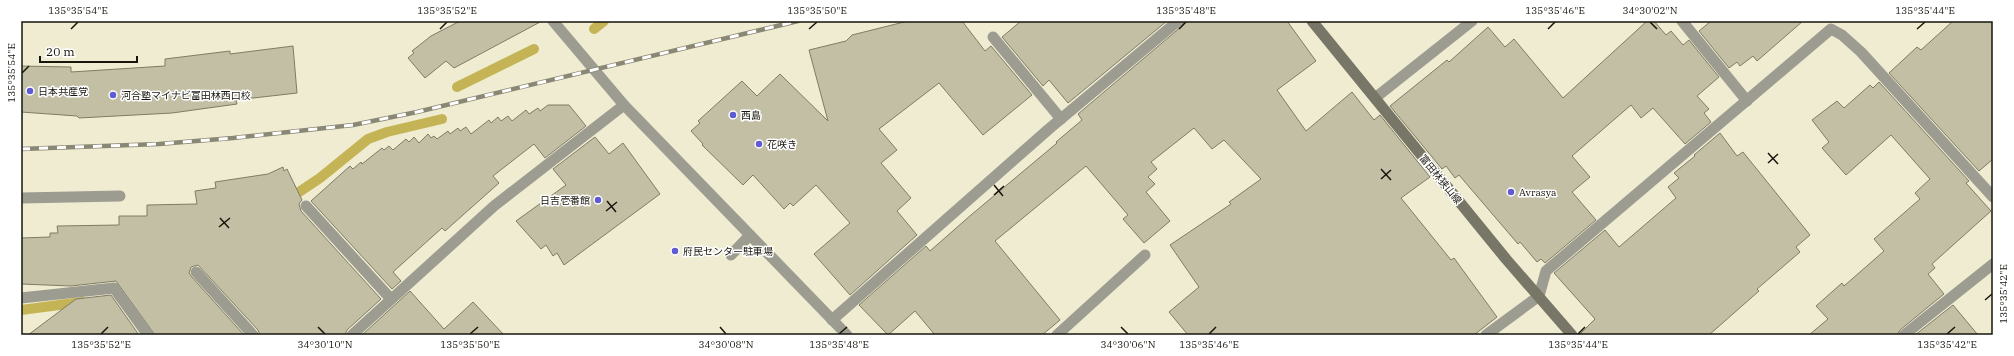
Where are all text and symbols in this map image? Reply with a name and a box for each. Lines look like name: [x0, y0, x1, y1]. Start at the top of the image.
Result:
text: 135°35'54"E: [48, 4, 108, 17]
text: 135°35'52"E: [417, 4, 477, 17]
text: 135°35'50"E: [787, 4, 847, 17]
text: 135°35'48"E: [1156, 4, 1216, 17]
text: 135°35'46"E: [1525, 4, 1585, 17]
text: 34°30'02"N: [1623, 4, 1678, 17]
text: 135°35'44"E: [1895, 4, 1955, 17]
scale bar: [40, 38, 137, 64]
text: 135°35'54"E: [5, 43, 18, 103]
text: 20 m: [46, 44, 75, 59]
place label: 日本共産党: [38, 85, 88, 98]
marker: 日本共産党: [25, 86, 35, 96]
place label: 河合塾マイナビ富田林西口校: [121, 89, 251, 102]
marker: 河合塾マイナビ富田林西口校: [108, 90, 118, 100]
place label: 西島: [741, 109, 761, 122]
marker: 西島: [728, 110, 738, 120]
place label: 花咲き: [767, 138, 797, 151]
marker: 花咲き: [754, 139, 764, 149]
street label: 富田林狭山線: [1417, 152, 1465, 207]
place label: Avrasya: [1519, 186, 1557, 199]
marker: Avrasya: [1506, 187, 1516, 197]
place label: 日吉壱番館: [540, 194, 590, 207]
marker: 日吉壱番館: [593, 195, 603, 205]
place label: 府民センター駐車場: [683, 245, 773, 258]
marker: 府民センター駐車場: [670, 246, 680, 256]
text: 135°35'42"E: [1997, 264, 2010, 324]
text: 135°35'52"E: [71, 338, 131, 351]
text: 34°30'10"N: [298, 338, 353, 351]
text: 135°35'50"E: [440, 338, 500, 351]
text: 34°30'08"N: [699, 338, 754, 351]
text: 135°35'48"E: [809, 338, 869, 351]
text: 34°30'06"N: [1101, 338, 1156, 351]
text: 135°35'46"E: [1179, 338, 1239, 351]
text: 135°35'44"E: [1548, 338, 1608, 351]
text: 135°35'42"E: [1917, 338, 1977, 351]

